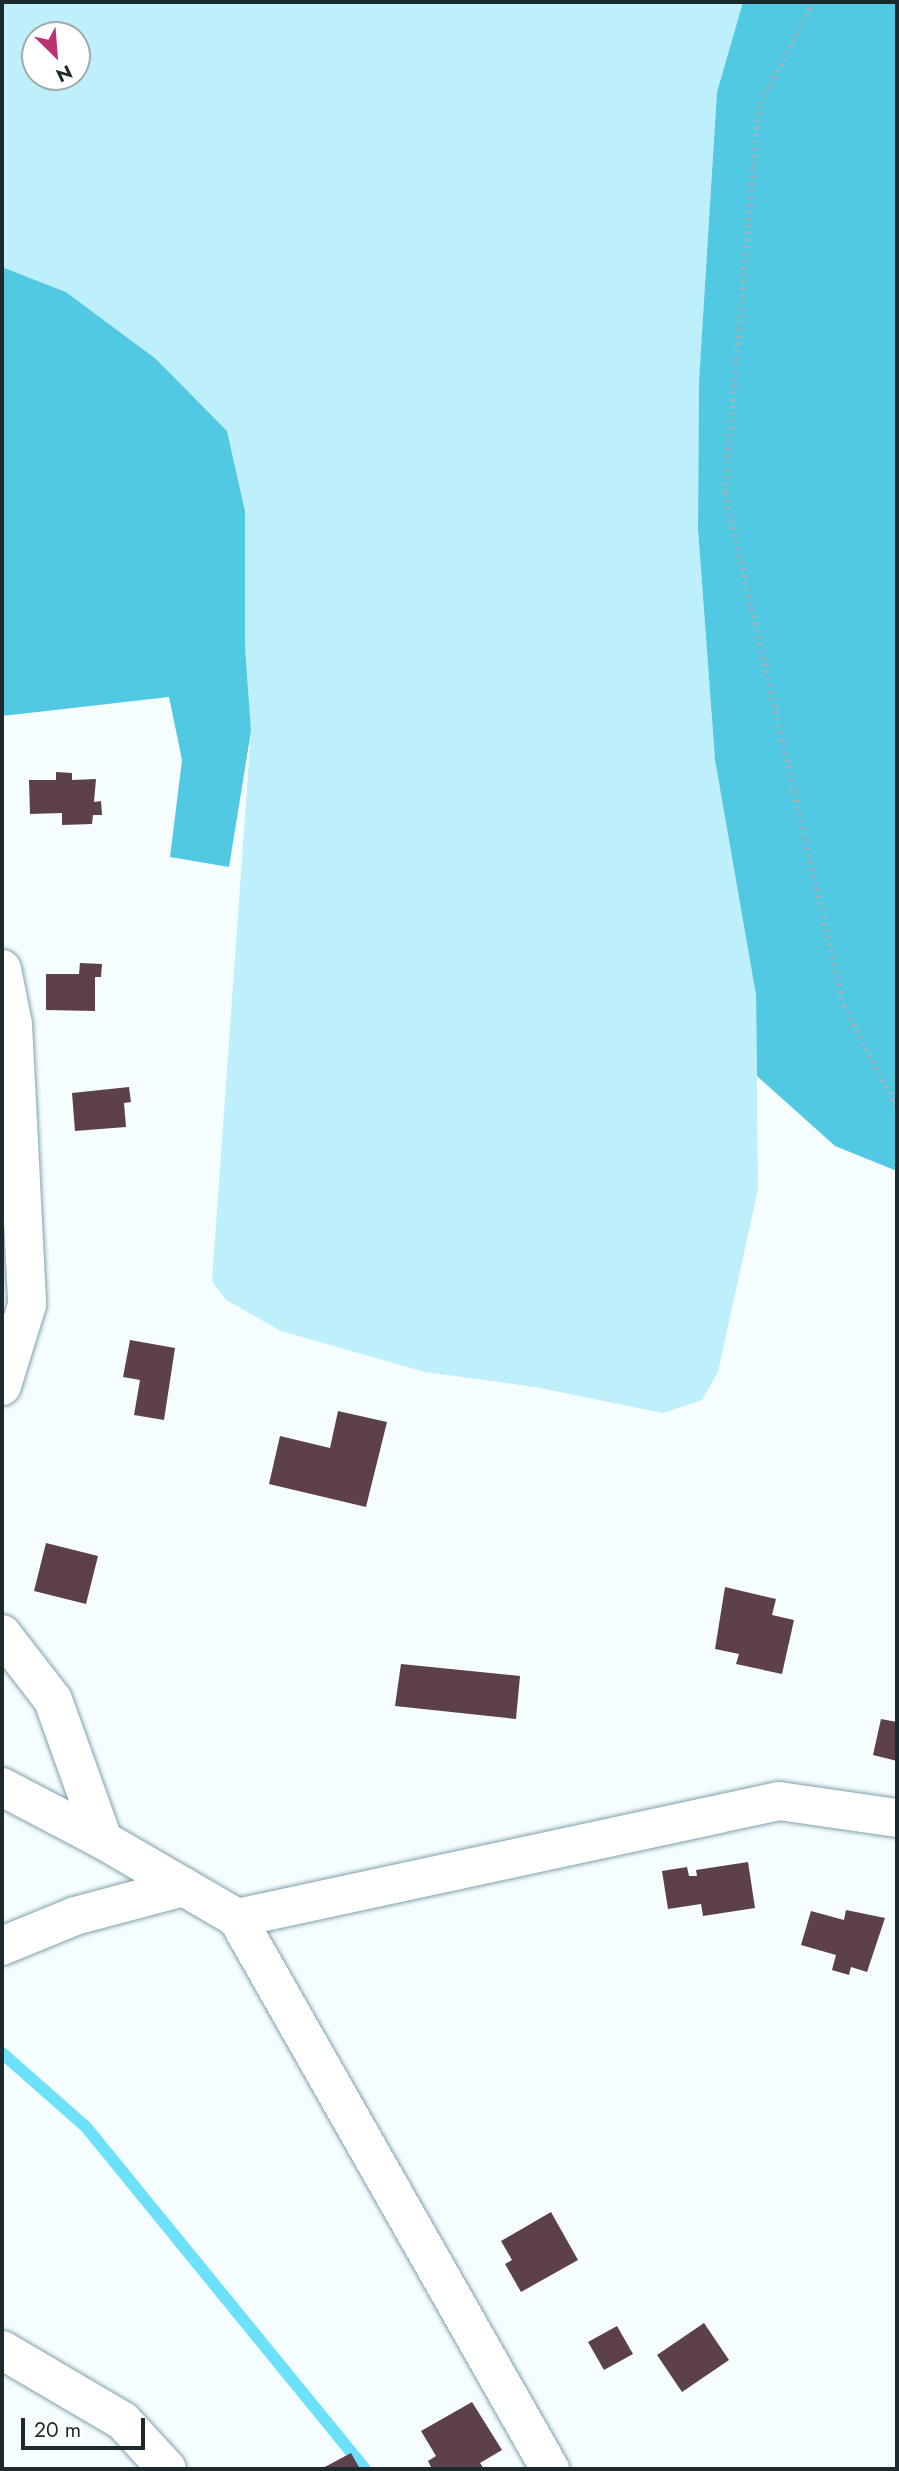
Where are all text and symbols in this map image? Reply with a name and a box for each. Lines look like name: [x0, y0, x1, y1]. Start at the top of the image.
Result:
north arrow: [21, 21, 91, 91]
text: N: [52, 58, 77, 89]
scale bar: [24, 2404, 149, 2448]
text: 20 m: [34, 2415, 81, 2445]

